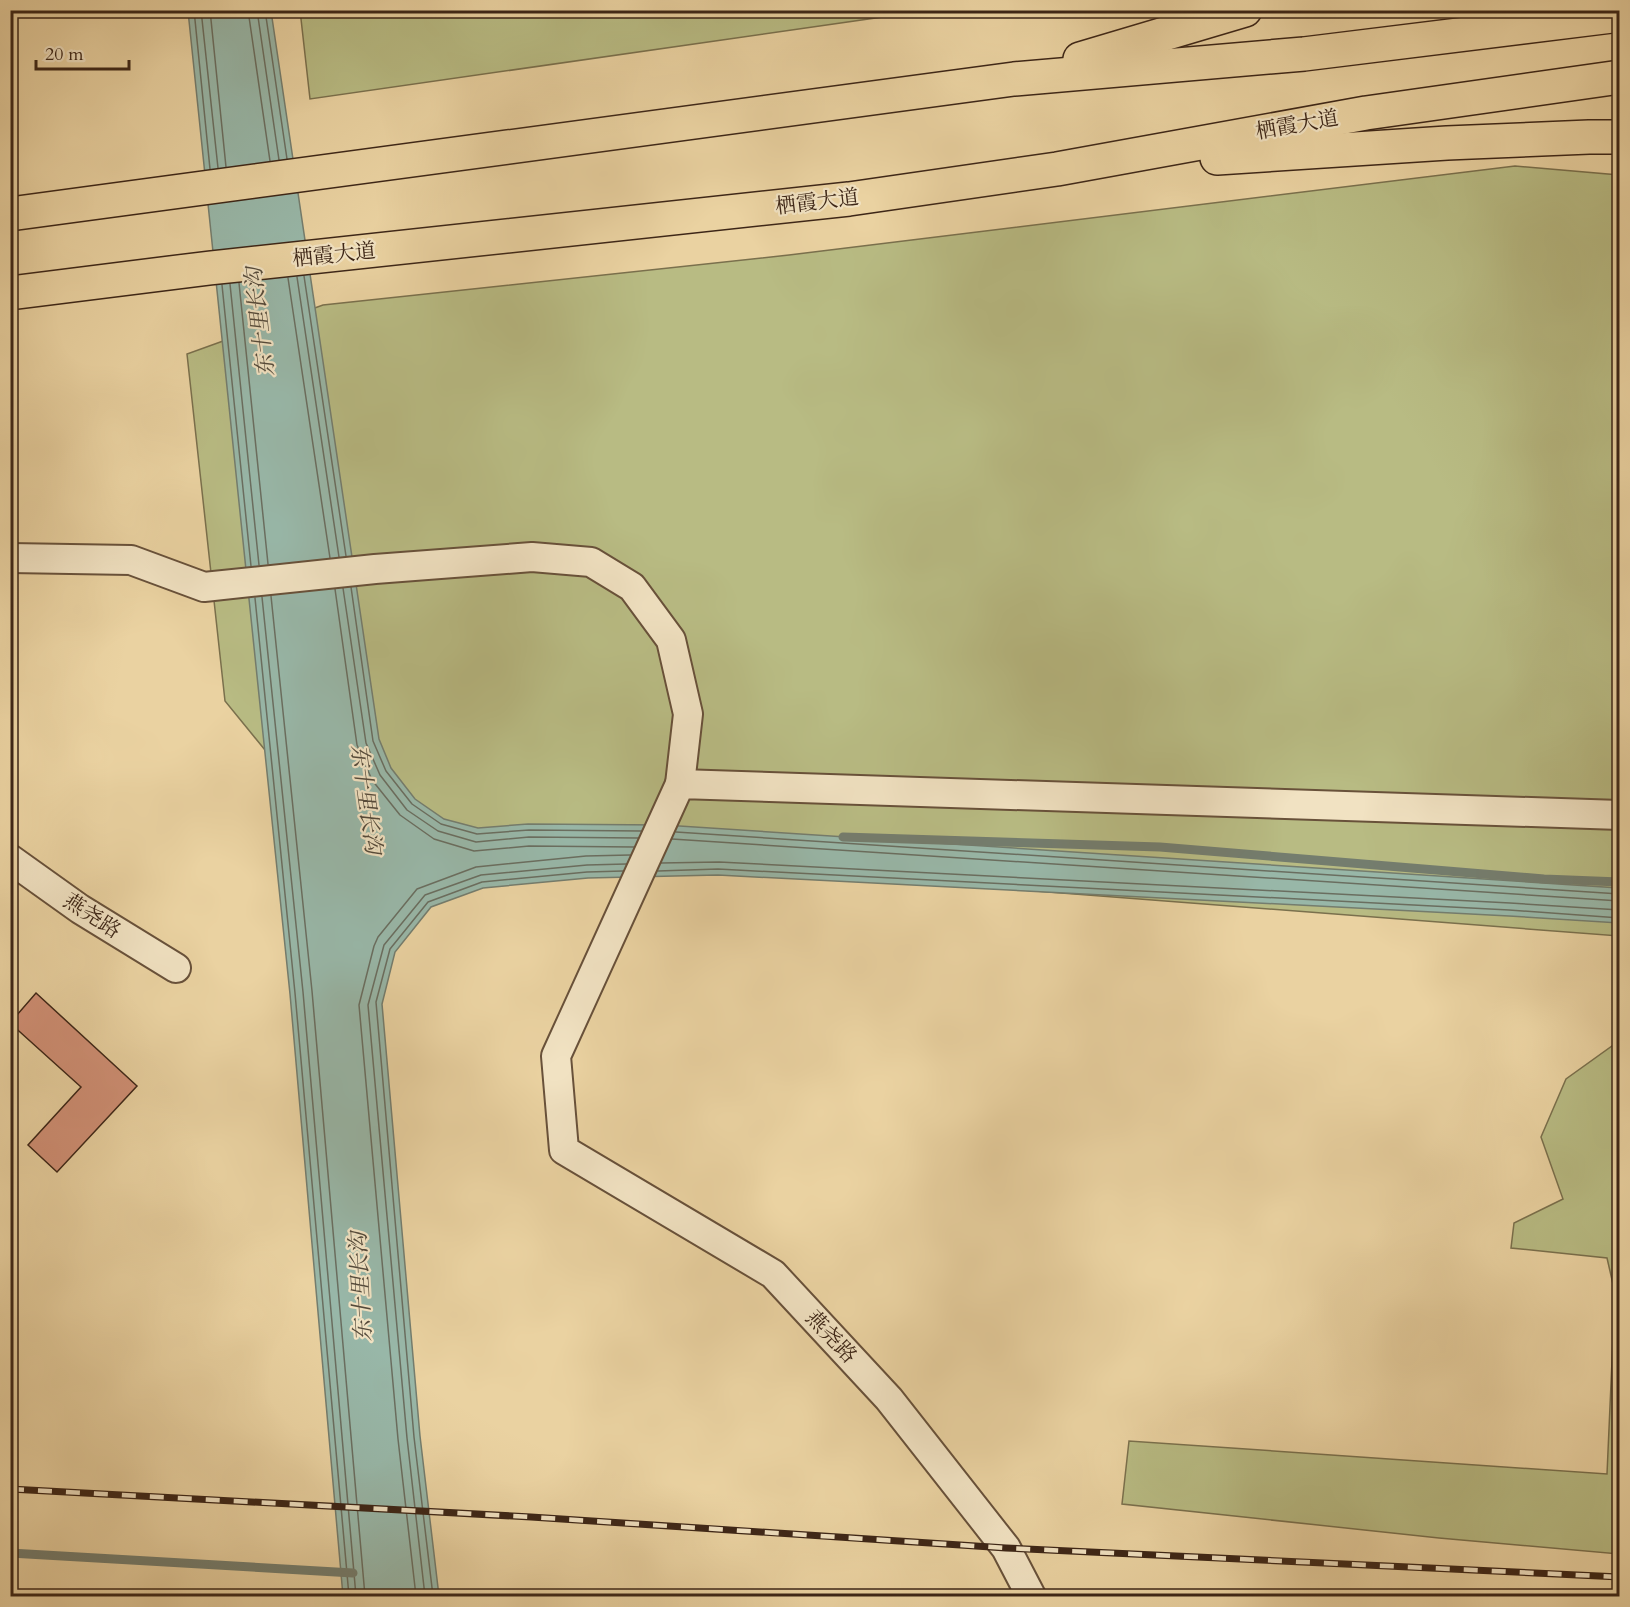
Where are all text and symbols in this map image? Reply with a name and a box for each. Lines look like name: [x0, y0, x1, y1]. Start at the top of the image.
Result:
scale bar: [36, 33, 129, 71]
text: 20 m: [45, 42, 84, 67]
street label: 栖霞大道: [1253, 103, 1341, 147]
street label: 栖霞大道: [774, 182, 860, 222]
street label: 栖霞大道: [291, 236, 377, 274]
water label: 东十里长沟: [238, 263, 282, 378]
water label: 东十里长沟: [343, 742, 389, 859]
street label: 燕尧路: [58, 887, 126, 945]
water label: 东十里长沟: [343, 1228, 379, 1343]
street label: 燕尧路: [799, 1304, 863, 1370]

